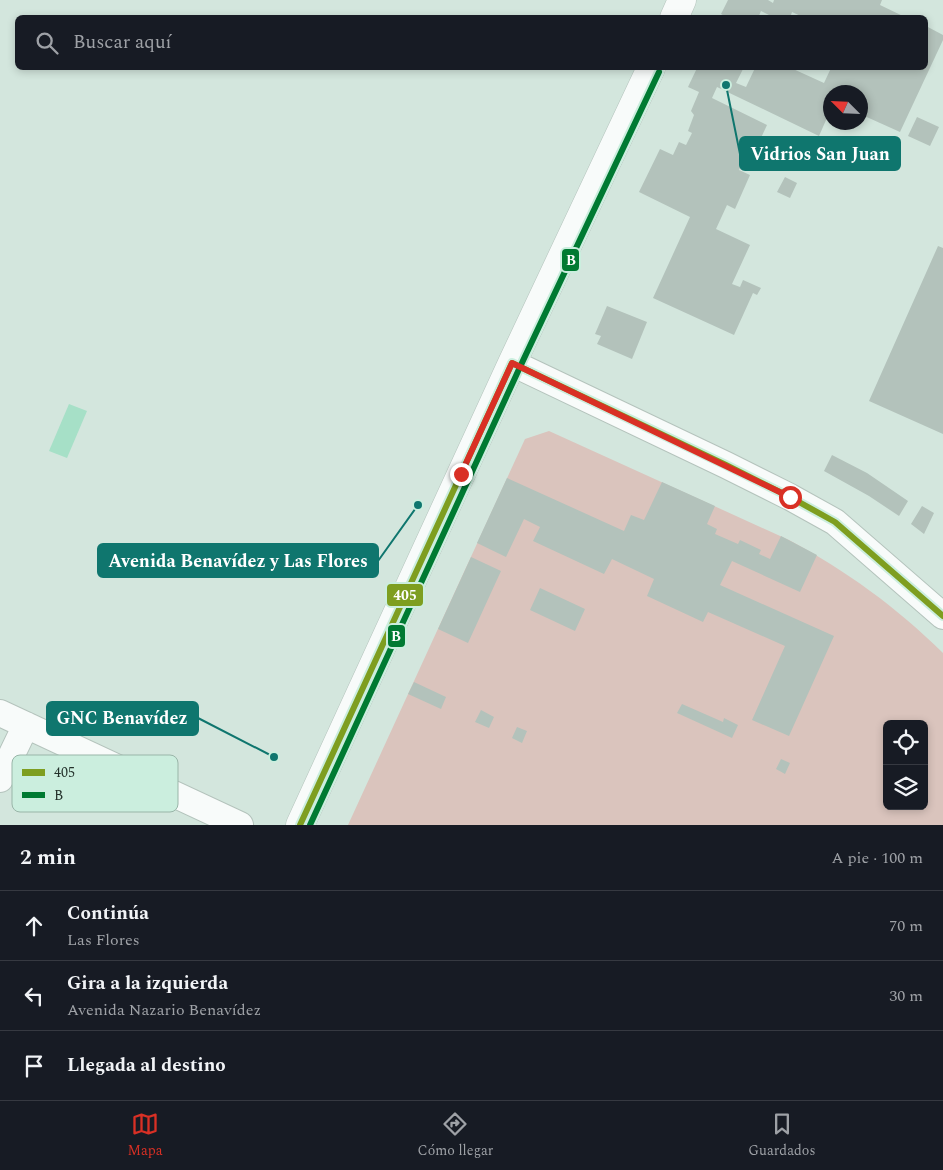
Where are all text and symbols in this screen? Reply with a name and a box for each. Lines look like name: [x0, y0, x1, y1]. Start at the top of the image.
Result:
search box: [15, 15, 928, 70]
text: Buscar aquí: [73, 28, 172, 57]
icon: search: [33, 29, 61, 57]
north arrow: [823, 85, 868, 130]
callout: Vidrios San Juan: [740, 137, 900, 170]
text: Vidrios San Juan: [750, 141, 890, 168]
line badge: B: [561, 248, 580, 272]
text: B: [566, 250, 576, 271]
route end: [450, 463, 473, 486]
route start: [779, 486, 802, 509]
callout: Avenida Benavídez y Las Flores: [98, 544, 378, 577]
text: Avenida Benavídez y Las Flores: [108, 548, 368, 575]
line badge: 405: [386, 583, 424, 607]
text: 405: [393, 585, 417, 606]
line badge: B: [387, 624, 406, 648]
text: B: [391, 626, 401, 647]
callout: GNC Benavídez: [47, 702, 198, 735]
text: GNC Benavídez: [56, 705, 188, 732]
map controls: [883, 720, 928, 810]
button: locate: [883, 720, 928, 765]
legend: [12, 755, 178, 812]
text: 405: [54, 762, 75, 783]
button: layers: [883, 765, 928, 810]
text: B: [54, 785, 63, 806]
text: 2 min: [20, 842, 76, 874]
text: A pie · 100 m: [831, 846, 923, 870]
text: Continúa: [67, 899, 149, 928]
icon: ahead: [20, 912, 48, 940]
text: 70 m: [889, 914, 923, 938]
text: Las Flores: [67, 928, 140, 952]
text: Gira a la izquierda: [67, 969, 228, 998]
icon: left: [20, 982, 48, 1010]
text: 30 m: [889, 984, 923, 1008]
text: Avenida Nazario Benavídez: [67, 998, 261, 1022]
text: Llegada al destino: [67, 1051, 226, 1080]
icon: arrive: [20, 1052, 48, 1080]
tab: Mapa: [127, 1110, 163, 1161]
tab: Cómo llegar: [418, 1110, 493, 1161]
tab: Guardados: [748, 1110, 815, 1161]

